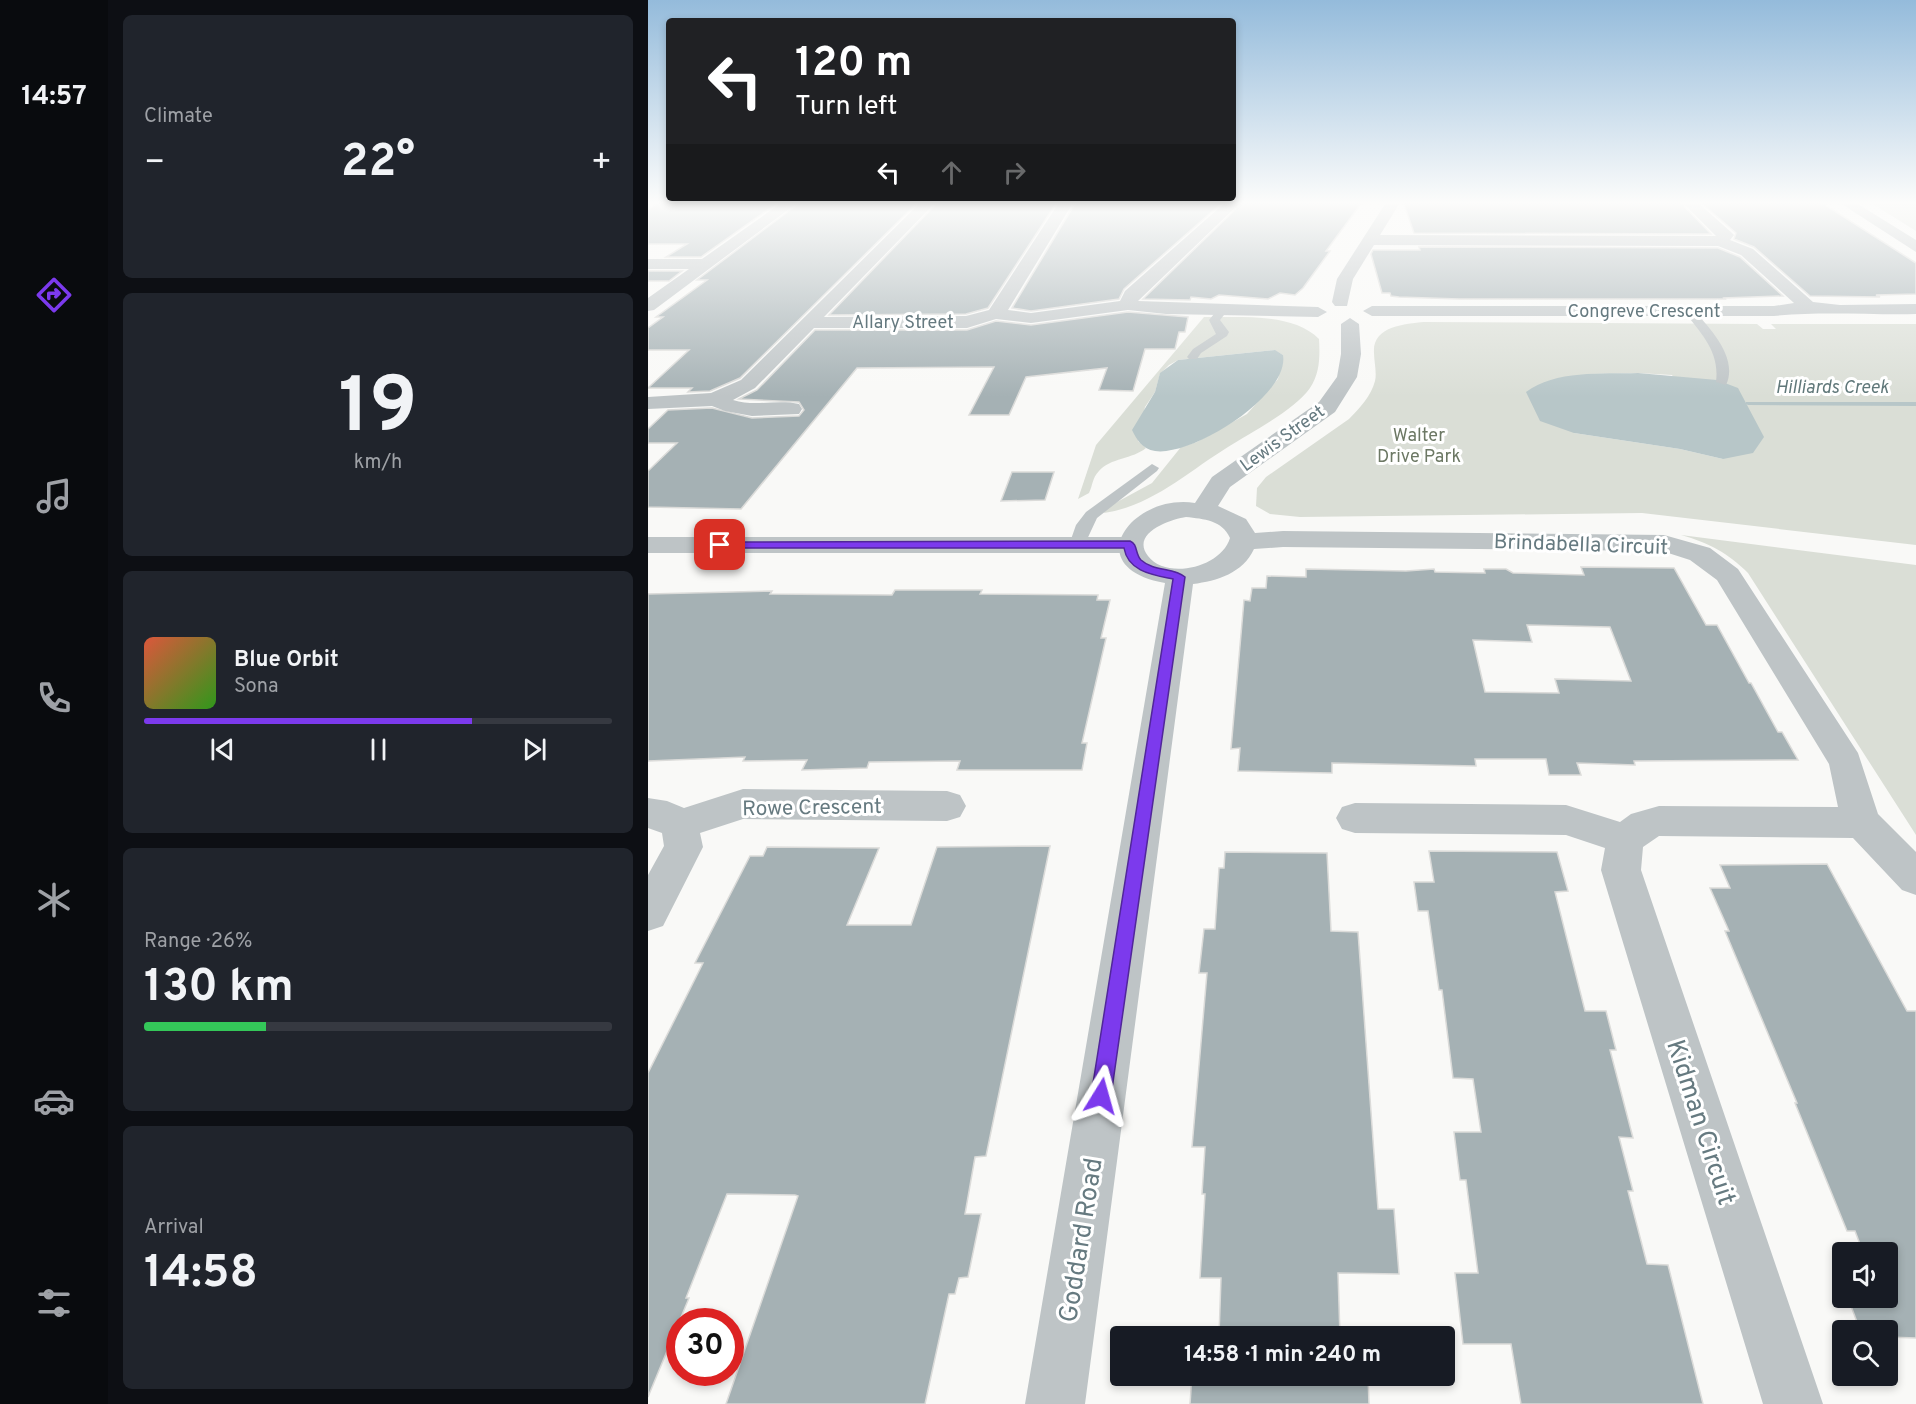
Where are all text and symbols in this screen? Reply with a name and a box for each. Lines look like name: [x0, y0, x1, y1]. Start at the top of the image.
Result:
text: 120 m: [795, 38, 912, 91]
icon: left: [696, 42, 774, 120]
text: 14:57: [21, 80, 87, 114]
text: Turn left: [795, 90, 897, 124]
text: Climate: [144, 104, 213, 130]
text: 22°: [341, 135, 415, 192]
text: −: [144, 143, 165, 185]
text: +: [591, 143, 612, 185]
icon: left: [872, 156, 905, 189]
icon: ahead: [935, 156, 968, 189]
icon: right: [998, 156, 1031, 189]
icon: directions: [33, 274, 75, 316]
street label: Congreve Crescent: [1568, 301, 1720, 324]
street label: Allary Street: [852, 312, 954, 335]
text: 19: [338, 361, 418, 460]
water label: Hilliards Creek: [1775, 377, 1889, 400]
street label: Lewis Street: [1236, 401, 1330, 478]
park label: Walter Drive Park: [1377, 425, 1461, 469]
text: km/h: [354, 450, 402, 476]
icon: music: [33, 475, 75, 517]
pin: [694, 519, 745, 570]
icon: arrive: [703, 528, 736, 561]
street label: Brindabella Circuit: [1493, 529, 1669, 562]
text: Blue Orbit: [234, 647, 339, 674]
text: Sona: [234, 674, 279, 700]
icon: phone: [33, 677, 75, 719]
icon: previous: [206, 733, 239, 766]
icon: pause: [362, 733, 395, 766]
icon: next: [518, 733, 551, 766]
street label: Rowe Crescent: [742, 794, 882, 823]
icon: climate: [33, 879, 75, 921]
text: Range · 26%: [144, 929, 252, 955]
text: 130 km: [144, 960, 294, 1017]
street label: Kidman Circuit: [1657, 1036, 1742, 1210]
position arrow: [1069, 1064, 1133, 1128]
icon: car: [33, 1080, 75, 1122]
street label: Goddard Road: [1053, 1156, 1112, 1325]
text: Arrival: [144, 1215, 204, 1241]
map controls: [1832, 1242, 1898, 1386]
button: sound: [1832, 1242, 1898, 1308]
text: 14:58: [144, 1246, 258, 1303]
icon: filters: [33, 1282, 75, 1324]
speed limit sign: 30: [666, 1308, 744, 1386]
button: search: [1832, 1320, 1898, 1386]
text: 14:58 · 1 min · 240 m: [1184, 1342, 1381, 1369]

